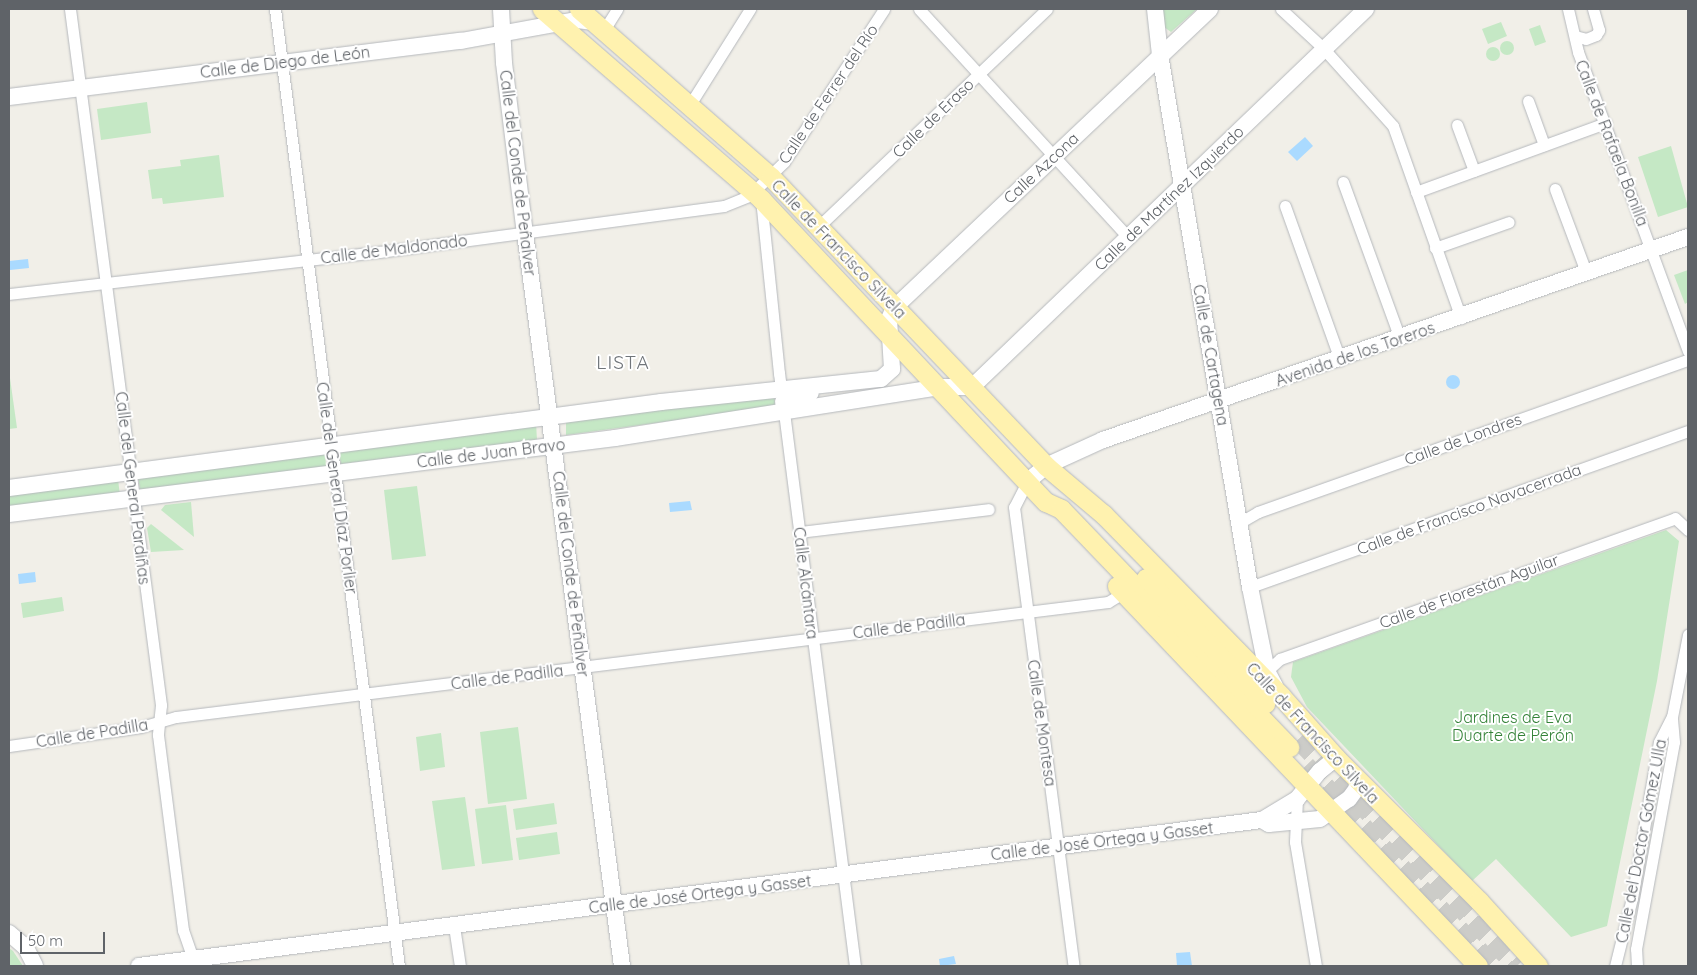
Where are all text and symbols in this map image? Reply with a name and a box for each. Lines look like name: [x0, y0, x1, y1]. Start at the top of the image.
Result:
street label: Calle de Ferrer del Río: [774, 21, 882, 167]
street label: Calle de Diego de León: [199, 42, 371, 82]
street label: Calle de Rafaela Bonilla: [1571, 57, 1653, 229]
street label: Calle del Conde de Peñalver: [496, 69, 540, 277]
street label: Calle de Eraso: [888, 74, 978, 162]
street label: Calle de Martínez Izquierdo: [1090, 122, 1248, 274]
street label: Calle Azcona: [1000, 128, 1082, 208]
street label: Calle de Francisco Silvela: [768, 176, 910, 322]
street label: Calle de Maldonado: [319, 230, 469, 268]
street label: Calle de Cartagena: [1189, 283, 1233, 427]
street label: Avenida de los Toreros: [1273, 318, 1437, 390]
district label: LISTA: [596, 352, 650, 374]
street label: Calle del General Díaz Porlier: [313, 381, 361, 595]
street label: Calle del General Pardiñas: [112, 390, 154, 586]
street label: Calle de Londres: [1402, 409, 1524, 469]
street label: Calle de Juan Bravo: [416, 434, 566, 472]
street label: Calle de Francisco Navacerrada: [1354, 459, 1584, 559]
street label: Calle del Conde de Peñalver: [549, 470, 593, 678]
street label: Calle Alcántara: [790, 526, 822, 640]
street label: Calle de Florestán Aguilar: [1377, 550, 1561, 632]
street label: Calle de Padilla: [852, 610, 966, 642]
street label: Calle de Montesa: [1024, 658, 1060, 788]
street label: Calle de Francisco Silvela: [1243, 659, 1383, 807]
street label: Calle de Padilla: [450, 661, 564, 693]
park label: Jardines de Eva Duarte de Perón: [1452, 707, 1574, 745]
street label: Calle de Padilla: [35, 715, 149, 751]
street label: Calle del Doctor Gómez Ulla: [1612, 737, 1670, 945]
street label: Calle de José Ortega y Gasset: [990, 818, 1214, 864]
street label: Calle de José Ortega y Gasset: [588, 871, 812, 917]
scale bar: [22, 922, 108, 954]
text: 50 m: [28, 931, 63, 950]

